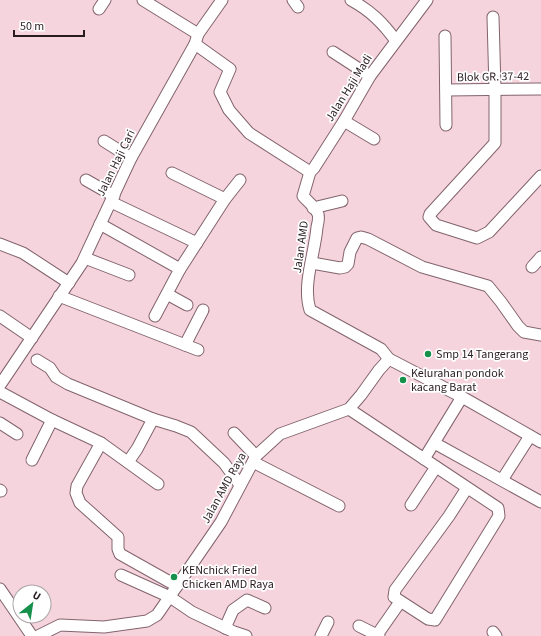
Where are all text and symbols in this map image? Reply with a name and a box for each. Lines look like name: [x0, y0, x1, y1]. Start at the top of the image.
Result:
scale bar: [14, 12, 84, 38]
text: 50 m: [20, 18, 44, 35]
street label: Jalan Haji Madi: [322, 51, 376, 125]
street label: Blok GR. 37-42: [457, 68, 529, 86]
street label: Jalan Haji Cari: [93, 127, 139, 199]
street label: Jalan AMD: [289, 220, 313, 274]
place label: Smp 14 Tangerang: [436, 346, 528, 363]
marker: Smp 14 Tangerang: [423, 349, 433, 359]
place label: Kelurahan pondok kacang Barat: [411, 365, 504, 396]
marker: Kelurahan pondok kacang Barat: [398, 375, 408, 385]
street label: Jalan AMD Raya: [197, 449, 251, 527]
place label: KENchick Fried Chicken AMD Raya: [182, 562, 274, 593]
marker: KENchick Fried Chicken AMD Raya: [169, 572, 179, 582]
north arrow: [12, 584, 52, 624]
text: U: [30, 587, 44, 604]

